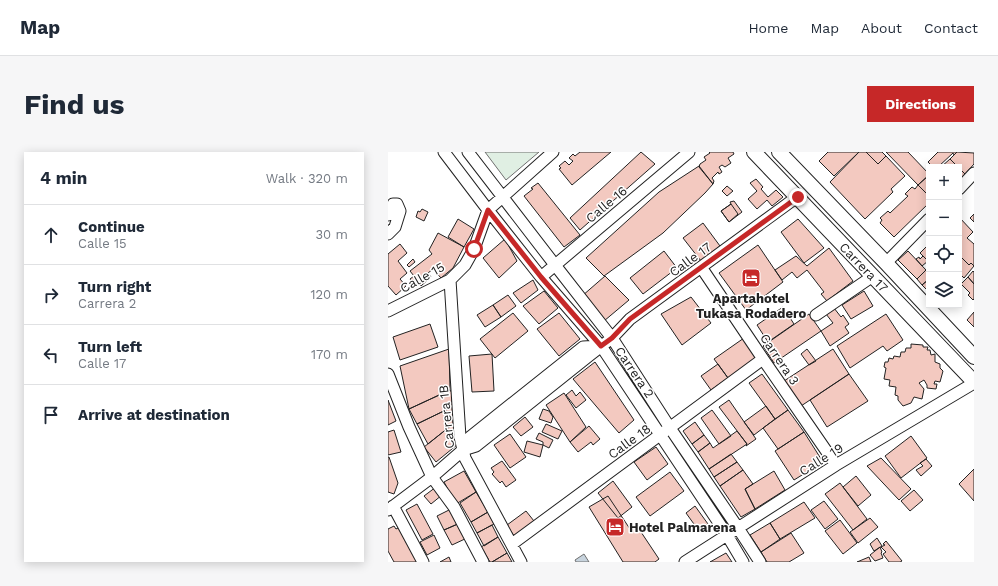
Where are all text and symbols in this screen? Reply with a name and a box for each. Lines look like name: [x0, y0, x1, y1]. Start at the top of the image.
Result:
text: Map: [20, 16, 60, 39]
text: Home: [748, 20, 788, 36]
text: Map: [810, 20, 839, 36]
text: About: [861, 20, 902, 36]
text: Contact: [924, 20, 978, 36]
button: Directions: [867, 86, 974, 122]
text: Find us: [24, 88, 124, 121]
map controls: [926, 164, 962, 308]
button: +: [926, 164, 962, 200]
text: 4 min: [40, 168, 87, 188]
text: Walk · 320 m: [266, 171, 348, 186]
street label: Calle 16: [583, 183, 630, 226]
route end: [789, 188, 807, 206]
button: −: [926, 200, 962, 236]
text: Continue: [78, 218, 145, 236]
icon: ahead: [40, 224, 62, 246]
text: 30 m: [316, 227, 348, 242]
text: Calle 15: [78, 236, 127, 251]
button: locate: [926, 236, 962, 272]
street label: Calle 17: [666, 239, 714, 280]
route start: [465, 240, 483, 258]
street label: Carrera 17: [836, 240, 891, 295]
street label: Calle 15: [397, 259, 447, 296]
hotel icon: Apartahotel Tukasa Rodadero: [740, 267, 762, 289]
button: layers: [926, 272, 962, 308]
text: Turn right: [78, 278, 151, 296]
icon: right: [40, 284, 62, 306]
text: 120 m: [310, 287, 348, 302]
place label: Apartahotel Tukasa Rodadero: [696, 291, 807, 321]
text: Carrera 2: [78, 296, 136, 311]
street label: Carrera 3: [757, 331, 802, 388]
text: Turn left: [78, 338, 142, 356]
icon: left: [40, 344, 62, 366]
street label: Carrera 2: [612, 344, 657, 401]
text: 170 m: [311, 347, 348, 362]
text: Calle 17: [78, 356, 126, 371]
street label: Carrera 1B: [436, 384, 457, 450]
icon: arrive: [40, 404, 62, 426]
text: Arrive at destination: [78, 406, 230, 424]
street label: Calle 18: [605, 421, 654, 462]
street label: Calle 19: [797, 440, 846, 479]
hotel icon: Hotel Palmarena: [604, 516, 626, 538]
place label: Hotel Palmarena: [629, 520, 737, 535]

